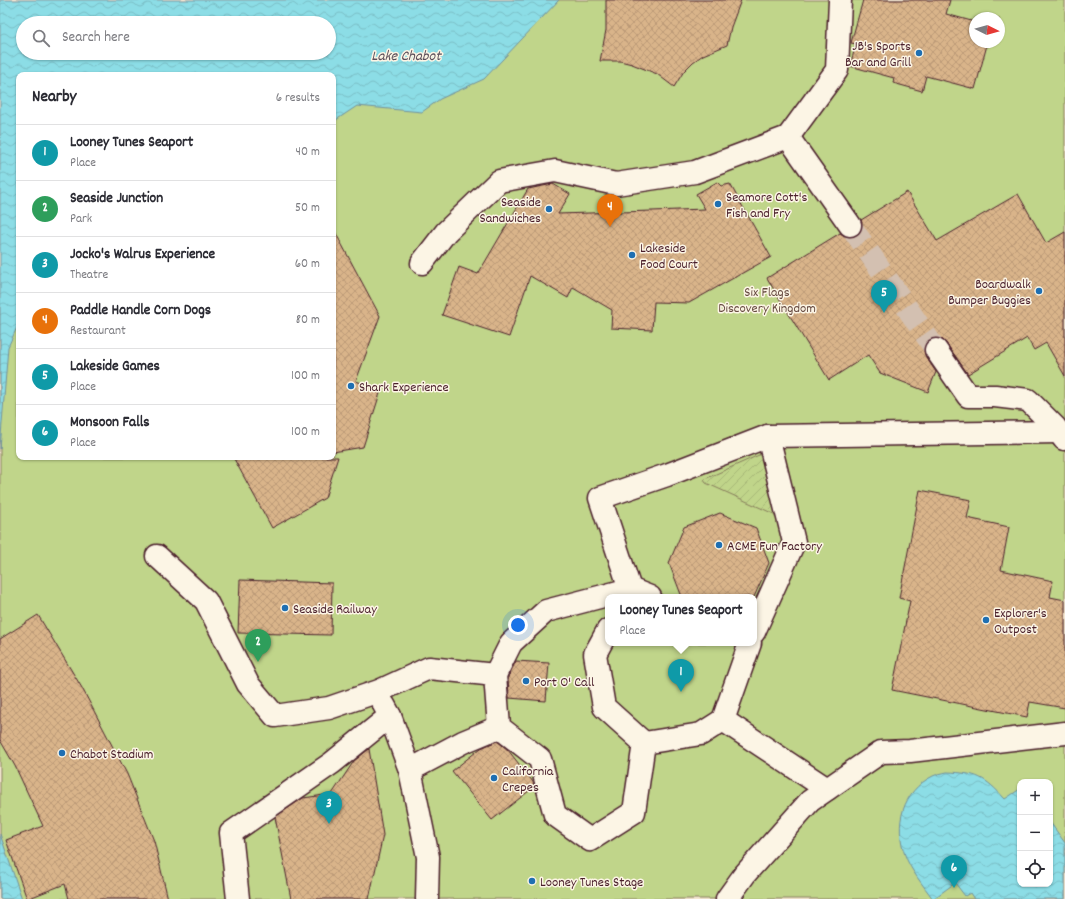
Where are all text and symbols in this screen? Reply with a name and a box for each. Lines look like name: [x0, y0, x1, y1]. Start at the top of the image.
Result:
north arrow: [969, 12, 1005, 48]
search box: [16, 16, 336, 60]
icon: search: [30, 27, 52, 49]
text: Search here: [62, 27, 130, 49]
place label: JB's Sports Bar and Grill: [845, 37, 912, 73]
water label: Lake Chabot: [371, 46, 442, 68]
marker: JB's Sports Bar and Grill: [914, 48, 924, 58]
text: Nearby: [32, 86, 76, 110]
text: 6 results: [276, 89, 320, 108]
text: Looney Tunes Seaport: [70, 132, 193, 154]
text: 1: [44, 143, 46, 162]
text: 40 m: [296, 143, 320, 162]
text: Place: [70, 154, 96, 173]
text: Seaside Junction: [70, 188, 163, 210]
place label: Seamore Cott's Fish and Fry: [726, 188, 808, 224]
place label: Seaside Sandwiches: [480, 193, 541, 229]
pin: 4: [597, 194, 623, 227]
text: 2: [42, 199, 48, 218]
text: 50 m: [295, 199, 320, 218]
marker: Seamore Cott's Fish and Fry: [713, 199, 723, 209]
marker: Seaside Sandwiches: [544, 204, 554, 214]
text: Park: [70, 210, 92, 229]
place label: Lakeside Food Court: [640, 239, 698, 275]
text: Jocko's Walrus Experience: [70, 244, 215, 266]
marker: Lakeside Food Court: [627, 250, 637, 260]
text: 3: [42, 255, 48, 274]
text: 60 m: [295, 255, 320, 274]
text: Theatre: [70, 266, 108, 285]
place label: Boardwalk Bumper Buggies: [948, 275, 1031, 311]
pin: 5: [871, 280, 897, 313]
park label: Six Flags Discovery Kingdom: [718, 283, 816, 319]
marker: Boardwalk Bumper Buggies: [1034, 286, 1044, 296]
text: Paddle Handle Corn Dogs: [70, 300, 211, 322]
text: 4: [42, 311, 48, 330]
text: 80 m: [296, 311, 320, 330]
text: Restaurant: [70, 322, 126, 341]
text: Lakeside Games: [70, 356, 160, 378]
text: 5: [42, 367, 48, 386]
text: 100 m: [291, 367, 320, 386]
text: Place: [70, 378, 96, 397]
place label: Shark Experience: [359, 378, 449, 398]
marker: Shark Experience: [346, 381, 356, 391]
text: Monsoon Falls: [70, 412, 150, 434]
text: 6: [42, 423, 48, 442]
text: 100 m: [291, 423, 320, 442]
text: Place: [70, 434, 96, 453]
place label: ACME Fun Factory: [727, 537, 822, 557]
marker: ACME Fun Factory: [714, 540, 724, 550]
popup: [605, 594, 757, 646]
place label: Seaside Railway: [293, 600, 377, 620]
text: Looney Tunes Seaport: [619, 600, 743, 622]
marker: Seaside Railway: [280, 603, 290, 613]
place label: Explorer's Outpost: [994, 604, 1047, 640]
your location: [508, 615, 528, 635]
marker: Explorer's Outpost: [981, 615, 991, 625]
text: Place: [619, 622, 645, 641]
pin: 2: [245, 629, 271, 662]
pin: 1: [668, 659, 694, 692]
place label: Port O' Call: [534, 673, 595, 693]
marker: Port O' Call: [521, 676, 531, 686]
place label: Chabot Stadium: [70, 745, 153, 765]
marker: Chabot Stadium: [57, 748, 67, 758]
place label: California Crepes: [502, 762, 554, 798]
marker: California Crepes: [489, 773, 499, 783]
map controls: [1017, 779, 1053, 887]
button: +: [1017, 779, 1053, 815]
pin: 3: [316, 791, 342, 824]
button: −: [1017, 815, 1053, 851]
button: locate: [1017, 851, 1053, 887]
pin: 6: [941, 855, 967, 888]
place label: Looney Tunes Stage: [540, 873, 643, 893]
marker: Looney Tunes Stage: [527, 876, 537, 886]

